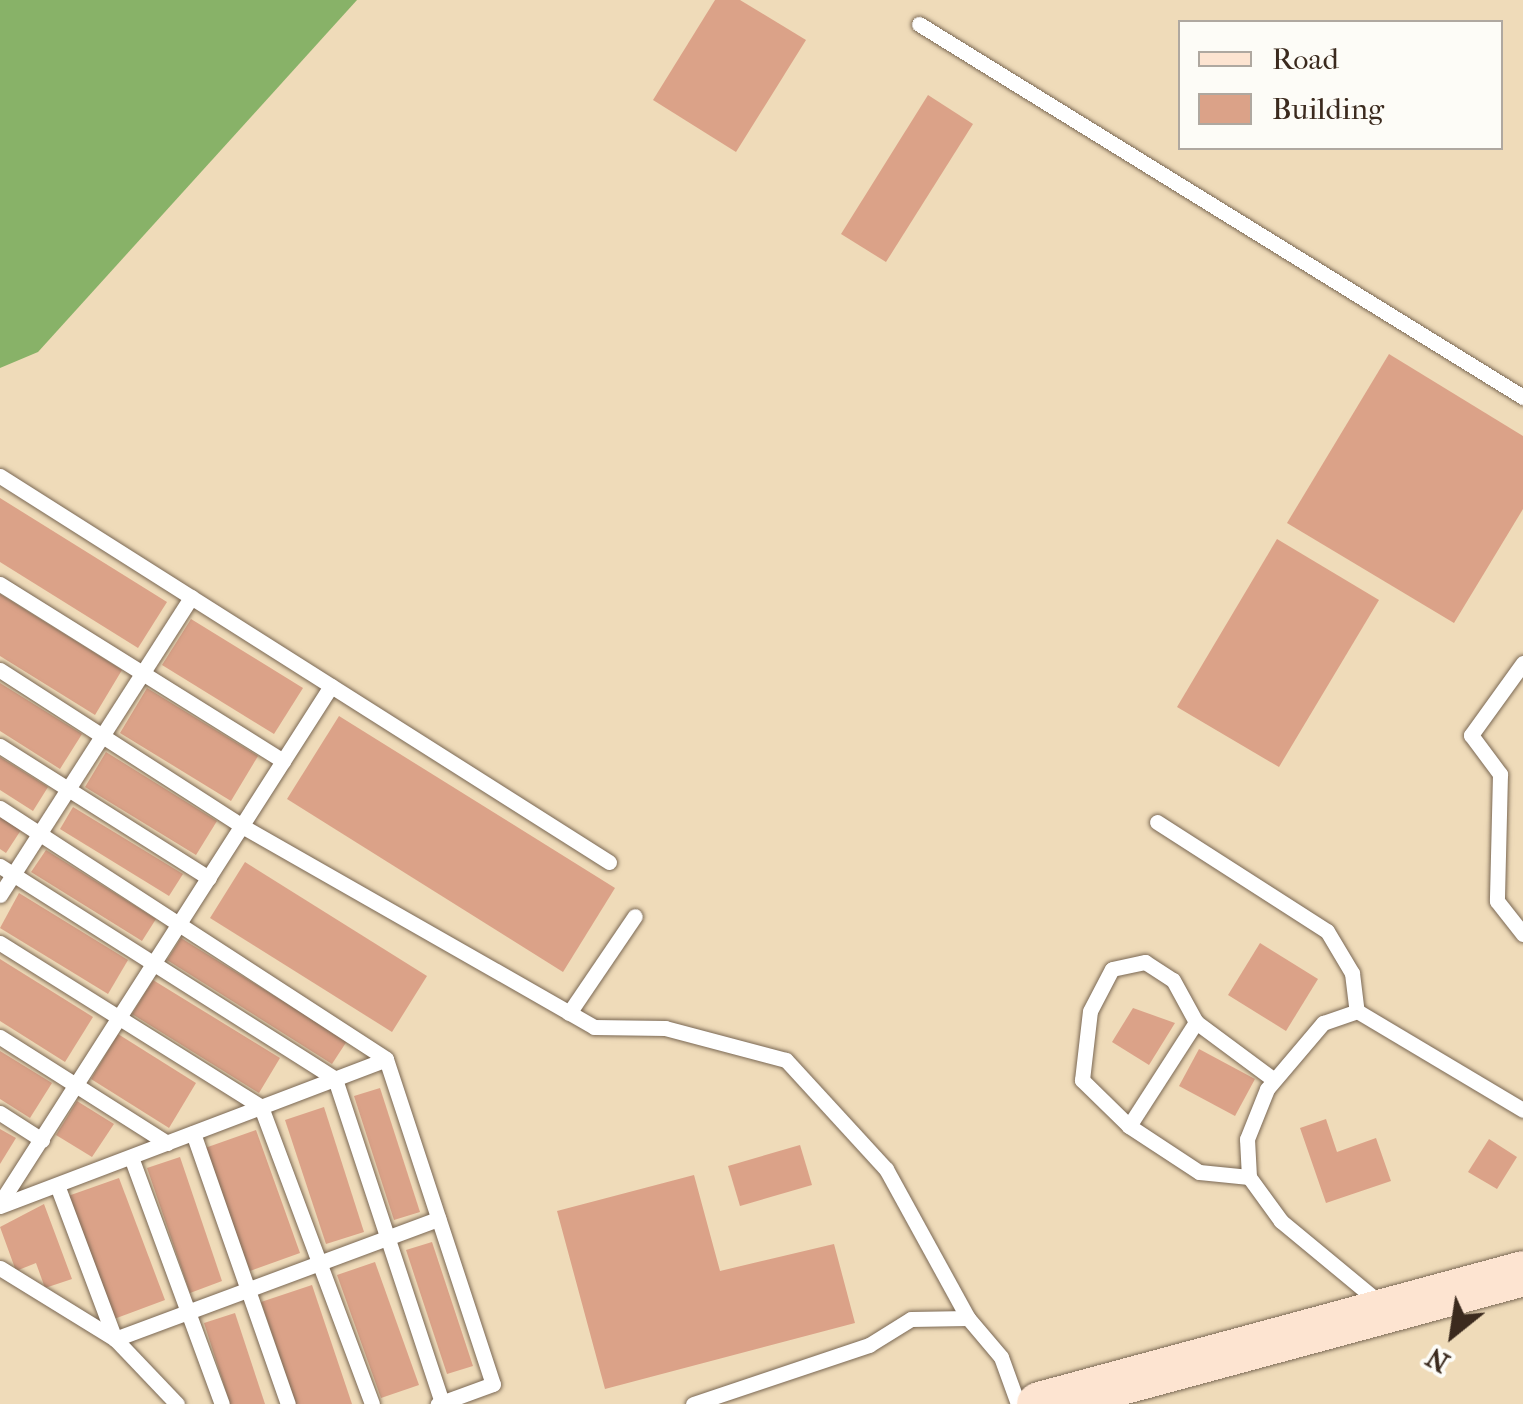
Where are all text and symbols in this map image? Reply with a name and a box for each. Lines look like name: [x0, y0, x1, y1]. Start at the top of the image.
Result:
legend: [1178, 20, 1503, 150]
text: Road: [1272, 42, 1339, 77]
text: Building: [1272, 92, 1384, 127]
north arrow: [1403, 1284, 1503, 1384]
text: N: [1420, 1341, 1455, 1380]

